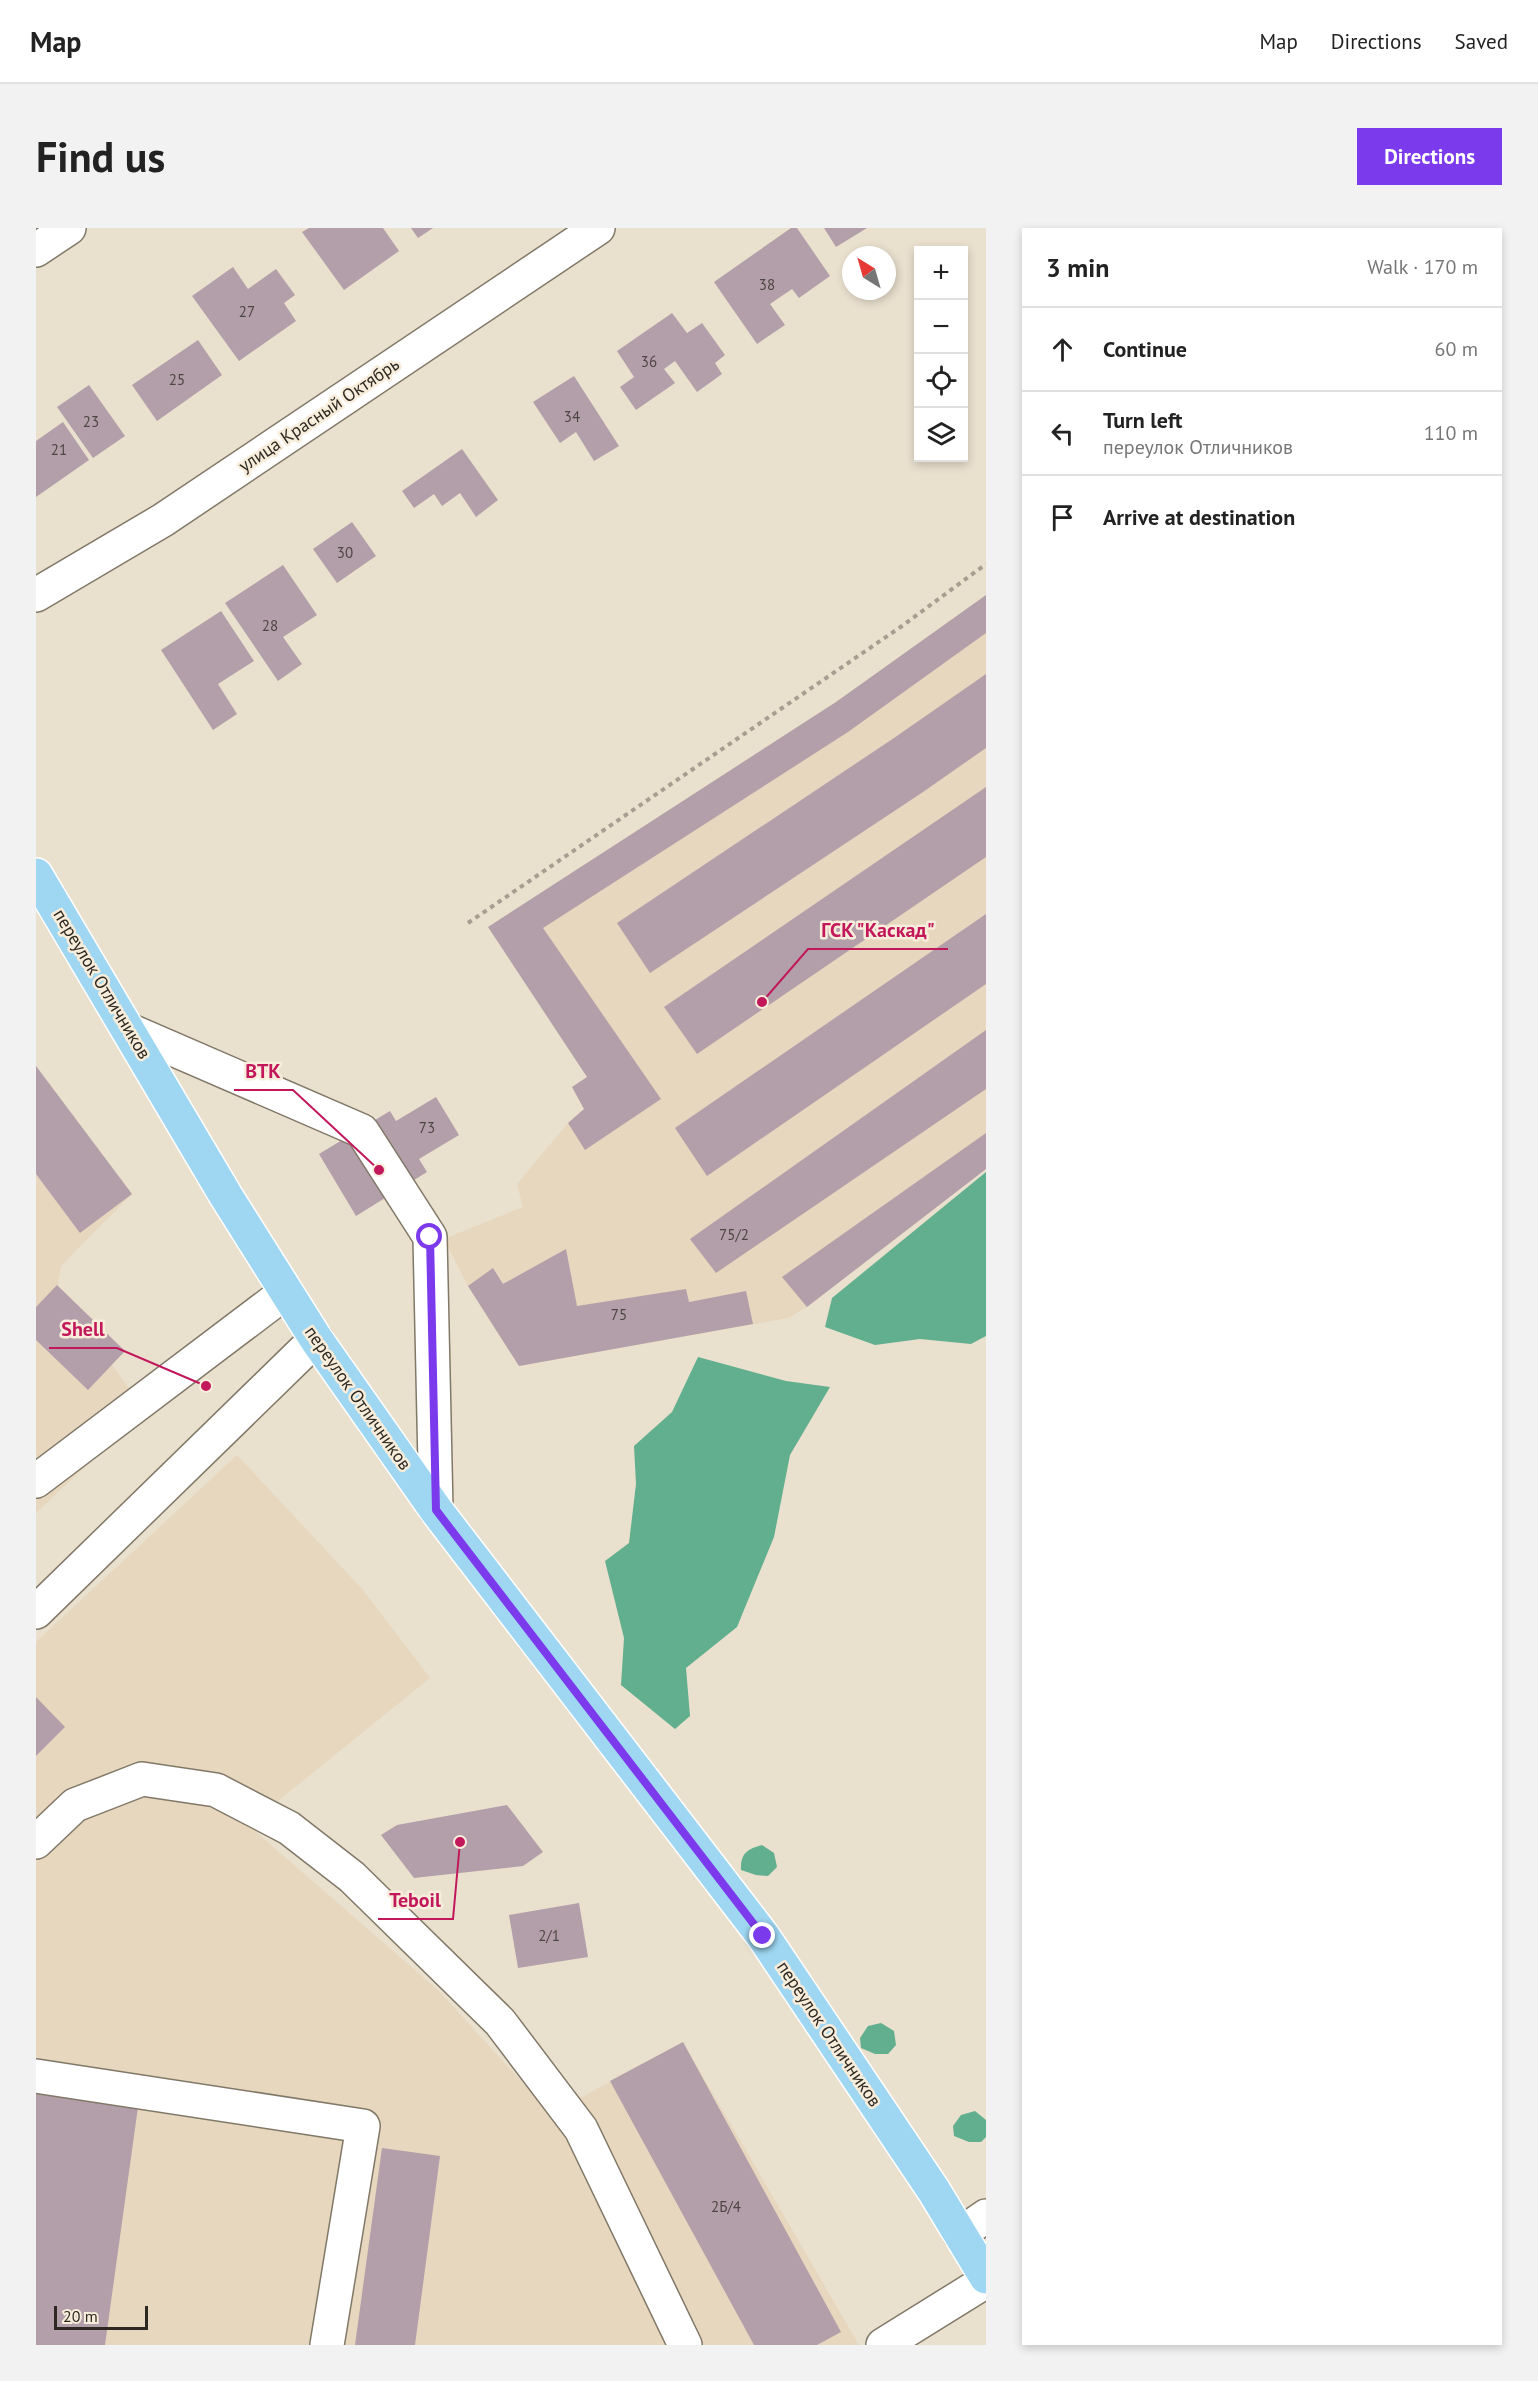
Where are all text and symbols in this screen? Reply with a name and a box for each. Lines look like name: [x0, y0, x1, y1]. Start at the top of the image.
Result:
text: Map: [30, 23, 81, 60]
text: Map: [1259, 28, 1298, 55]
text: Directions: [1331, 28, 1422, 55]
text: Saved: [1455, 28, 1508, 55]
button: Directions: [1357, 128, 1502, 185]
text: Find us: [36, 129, 165, 184]
north arrow: [842, 246, 896, 300]
map controls: [914, 246, 968, 462]
button: +: [914, 246, 968, 300]
text: 3 min: [1046, 251, 1109, 284]
text: Walk · 170 m: [1367, 254, 1478, 280]
house number: 38: [759, 275, 775, 294]
button: −: [914, 300, 968, 354]
house number: 27: [239, 302, 255, 321]
icon: ahead: [1046, 333, 1079, 366]
text: Continue: [1103, 335, 1187, 363]
text: 60 m: [1435, 336, 1478, 362]
street label: улица Красный Октябрь: [234, 352, 403, 477]
house number: 36: [641, 352, 657, 371]
button: locate: [914, 354, 968, 408]
house number: 25: [169, 370, 185, 389]
text: Turn left: [1103, 406, 1183, 434]
house number: 34: [564, 407, 580, 426]
button: layers: [914, 408, 968, 462]
house number: 23: [83, 412, 99, 431]
icon: left: [1046, 417, 1079, 450]
text: 110 m: [1424, 420, 1478, 446]
text: переулок Отличников: [1103, 434, 1293, 460]
house number: 21: [51, 440, 67, 459]
icon: arrive: [1046, 501, 1079, 534]
text: Arrive at destination: [1103, 503, 1295, 531]
house number: 30: [337, 543, 353, 562]
house number: 28: [262, 616, 278, 635]
street label: переулок Отличников: [49, 905, 156, 1063]
callout: ГСК "Каскад": [808, 911, 948, 949]
text: ГСК "Каскад": [821, 917, 935, 943]
callout: ВТК: [234, 1052, 293, 1090]
text: ВТК: [245, 1058, 281, 1084]
house number: 73: [419, 1118, 435, 1137]
route start: [416, 1223, 442, 1249]
house number: 75/2: [719, 1225, 749, 1244]
house number: 75: [611, 1305, 627, 1324]
callout: Shell: [49, 1310, 117, 1348]
text: Shell: [61, 1316, 105, 1342]
street label: переулок Отличников: [300, 1321, 417, 1474]
callout: Teboil: [378, 1881, 453, 1919]
text: Teboil: [389, 1887, 441, 1913]
route end: [749, 1922, 775, 1948]
house number: 2/1: [538, 1926, 560, 1945]
street label: переулок Отличников: [772, 1956, 887, 2111]
house number: 2Б/4: [711, 2197, 741, 2216]
scale bar: [54, 2303, 148, 2330]
text: 20 m: [63, 2306, 98, 2326]

